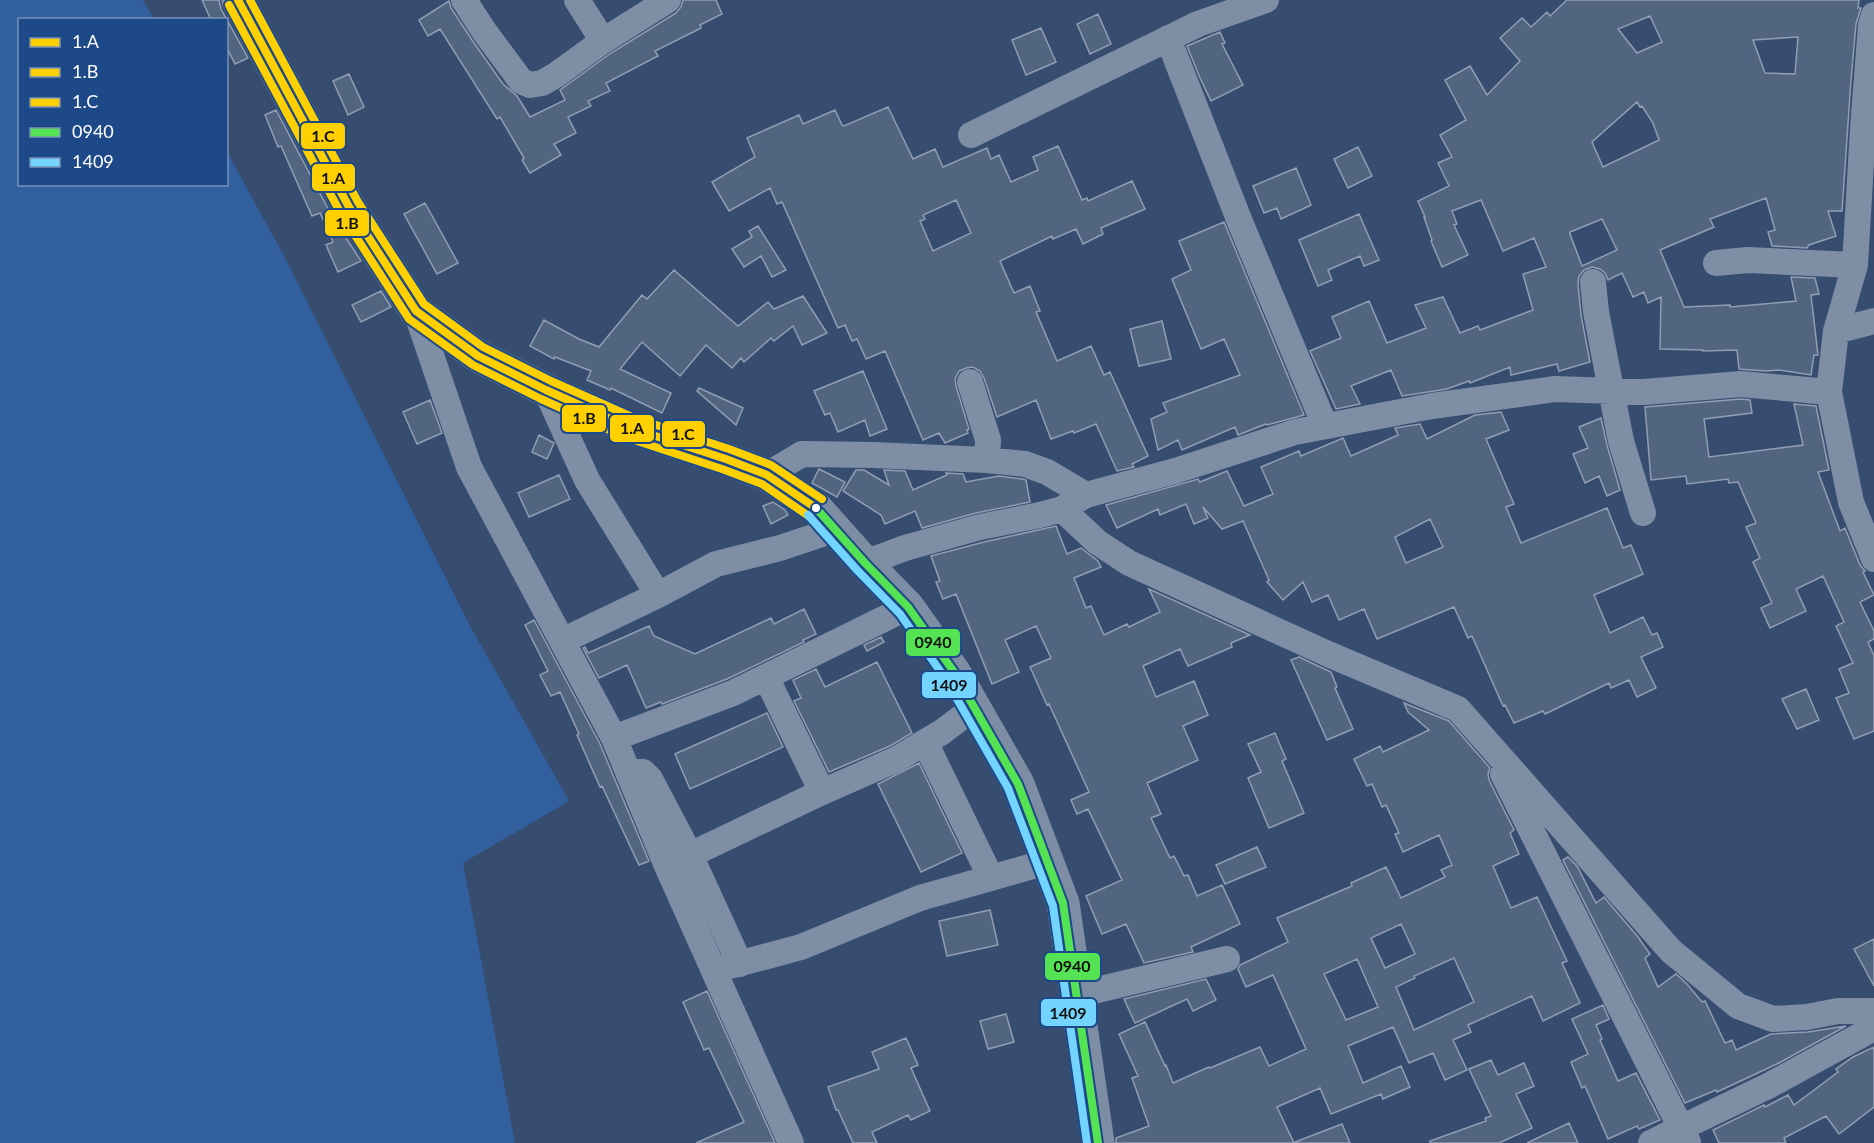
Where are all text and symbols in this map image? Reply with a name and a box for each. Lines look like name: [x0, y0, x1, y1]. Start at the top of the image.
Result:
legend: [18, 18, 228, 186]
text: 1.A: [72, 30, 100, 52]
text: 1.B: [72, 60, 98, 82]
text: 1.C: [72, 90, 98, 112]
text: 0940: [72, 120, 114, 142]
line badge: 1.C: [300, 122, 346, 150]
text: 1.C: [311, 126, 335, 145]
text: 1409: [72, 150, 114, 172]
line badge: 1.A: [311, 163, 356, 192]
text: 1.A: [321, 168, 346, 187]
line badge: 1.B: [324, 209, 370, 237]
text: 1.B: [335, 213, 359, 232]
line badge: 1.B: [561, 404, 607, 433]
text: 1.B: [572, 408, 596, 427]
line badge: 1.A: [609, 414, 655, 443]
text: 1.A: [620, 418, 645, 437]
line badge: 1.C: [661, 420, 706, 448]
text: 1.C: [671, 424, 695, 443]
unlabelled marker: [810, 502, 822, 514]
line badge: 0940: [905, 628, 961, 657]
text: 0940: [914, 632, 952, 651]
line badge: 1409: [921, 671, 977, 699]
text: 1409: [930, 675, 968, 694]
line badge: 0940: [1044, 952, 1101, 981]
text: 0940: [1053, 956, 1091, 975]
line badge: 1409: [1040, 998, 1097, 1027]
text: 1409: [1049, 1003, 1087, 1022]

